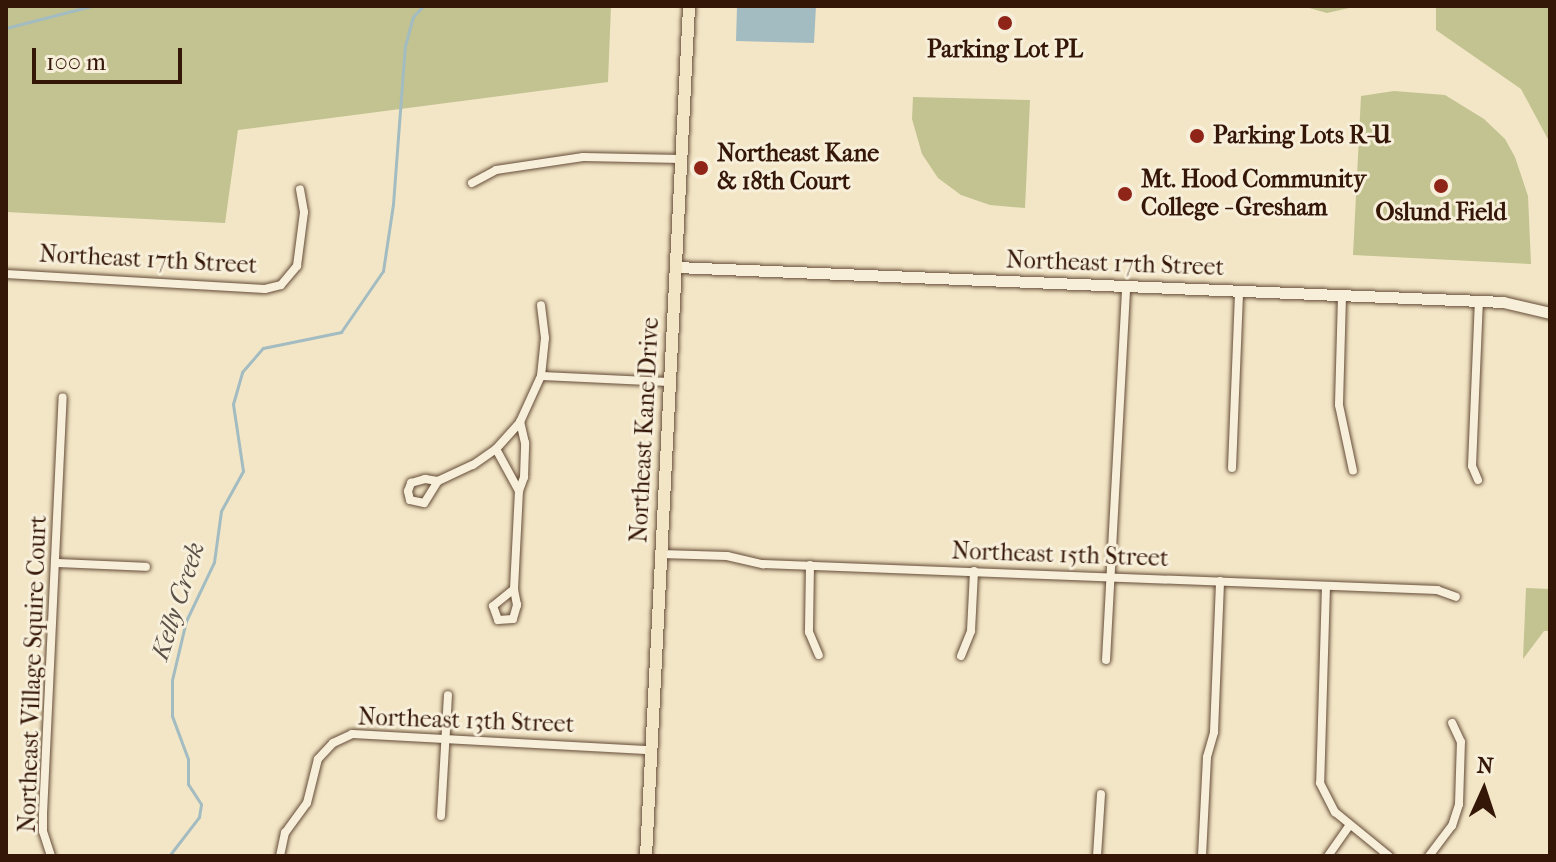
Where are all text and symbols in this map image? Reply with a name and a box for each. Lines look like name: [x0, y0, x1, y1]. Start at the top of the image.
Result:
marker: Parking Lot PL: [996, 14, 1014, 32]
scale bar: [36, 32, 186, 82]
place label: Parking Lot PL: [927, 36, 1083, 64]
text: 100 m: [46, 48, 106, 76]
place label: Parking Lots R-U: [1213, 122, 1391, 150]
marker: Parking Lots R-U: [1188, 127, 1206, 145]
place label: Northeast Kane & 18th Court: [717, 140, 879, 196]
marker: Northeast Kane & 18th Court: [692, 159, 710, 177]
place label: Mt. Hood Community College - Gresham: [1141, 166, 1366, 222]
marker: Oslund Field: [1432, 177, 1450, 195]
marker: Mt. Hood Community College - Gresham: [1116, 185, 1134, 203]
place label: Oslund Field: [1376, 199, 1506, 227]
street label: Northeast 17th Street: [38, 240, 258, 280]
street label: Northeast 17th Street: [1005, 246, 1225, 282]
street label: Northeast Kane Drive: [625, 316, 665, 544]
street label: Northeast Village Squire Court: [13, 515, 53, 833]
street label: Northeast 15th Street: [951, 537, 1169, 573]
water label: Kelly Creek: [144, 538, 212, 664]
street label: Northeast 13th Street: [357, 703, 575, 739]
north arrow: [1444, 750, 1524, 830]
text: N: [1476, 753, 1494, 779]

